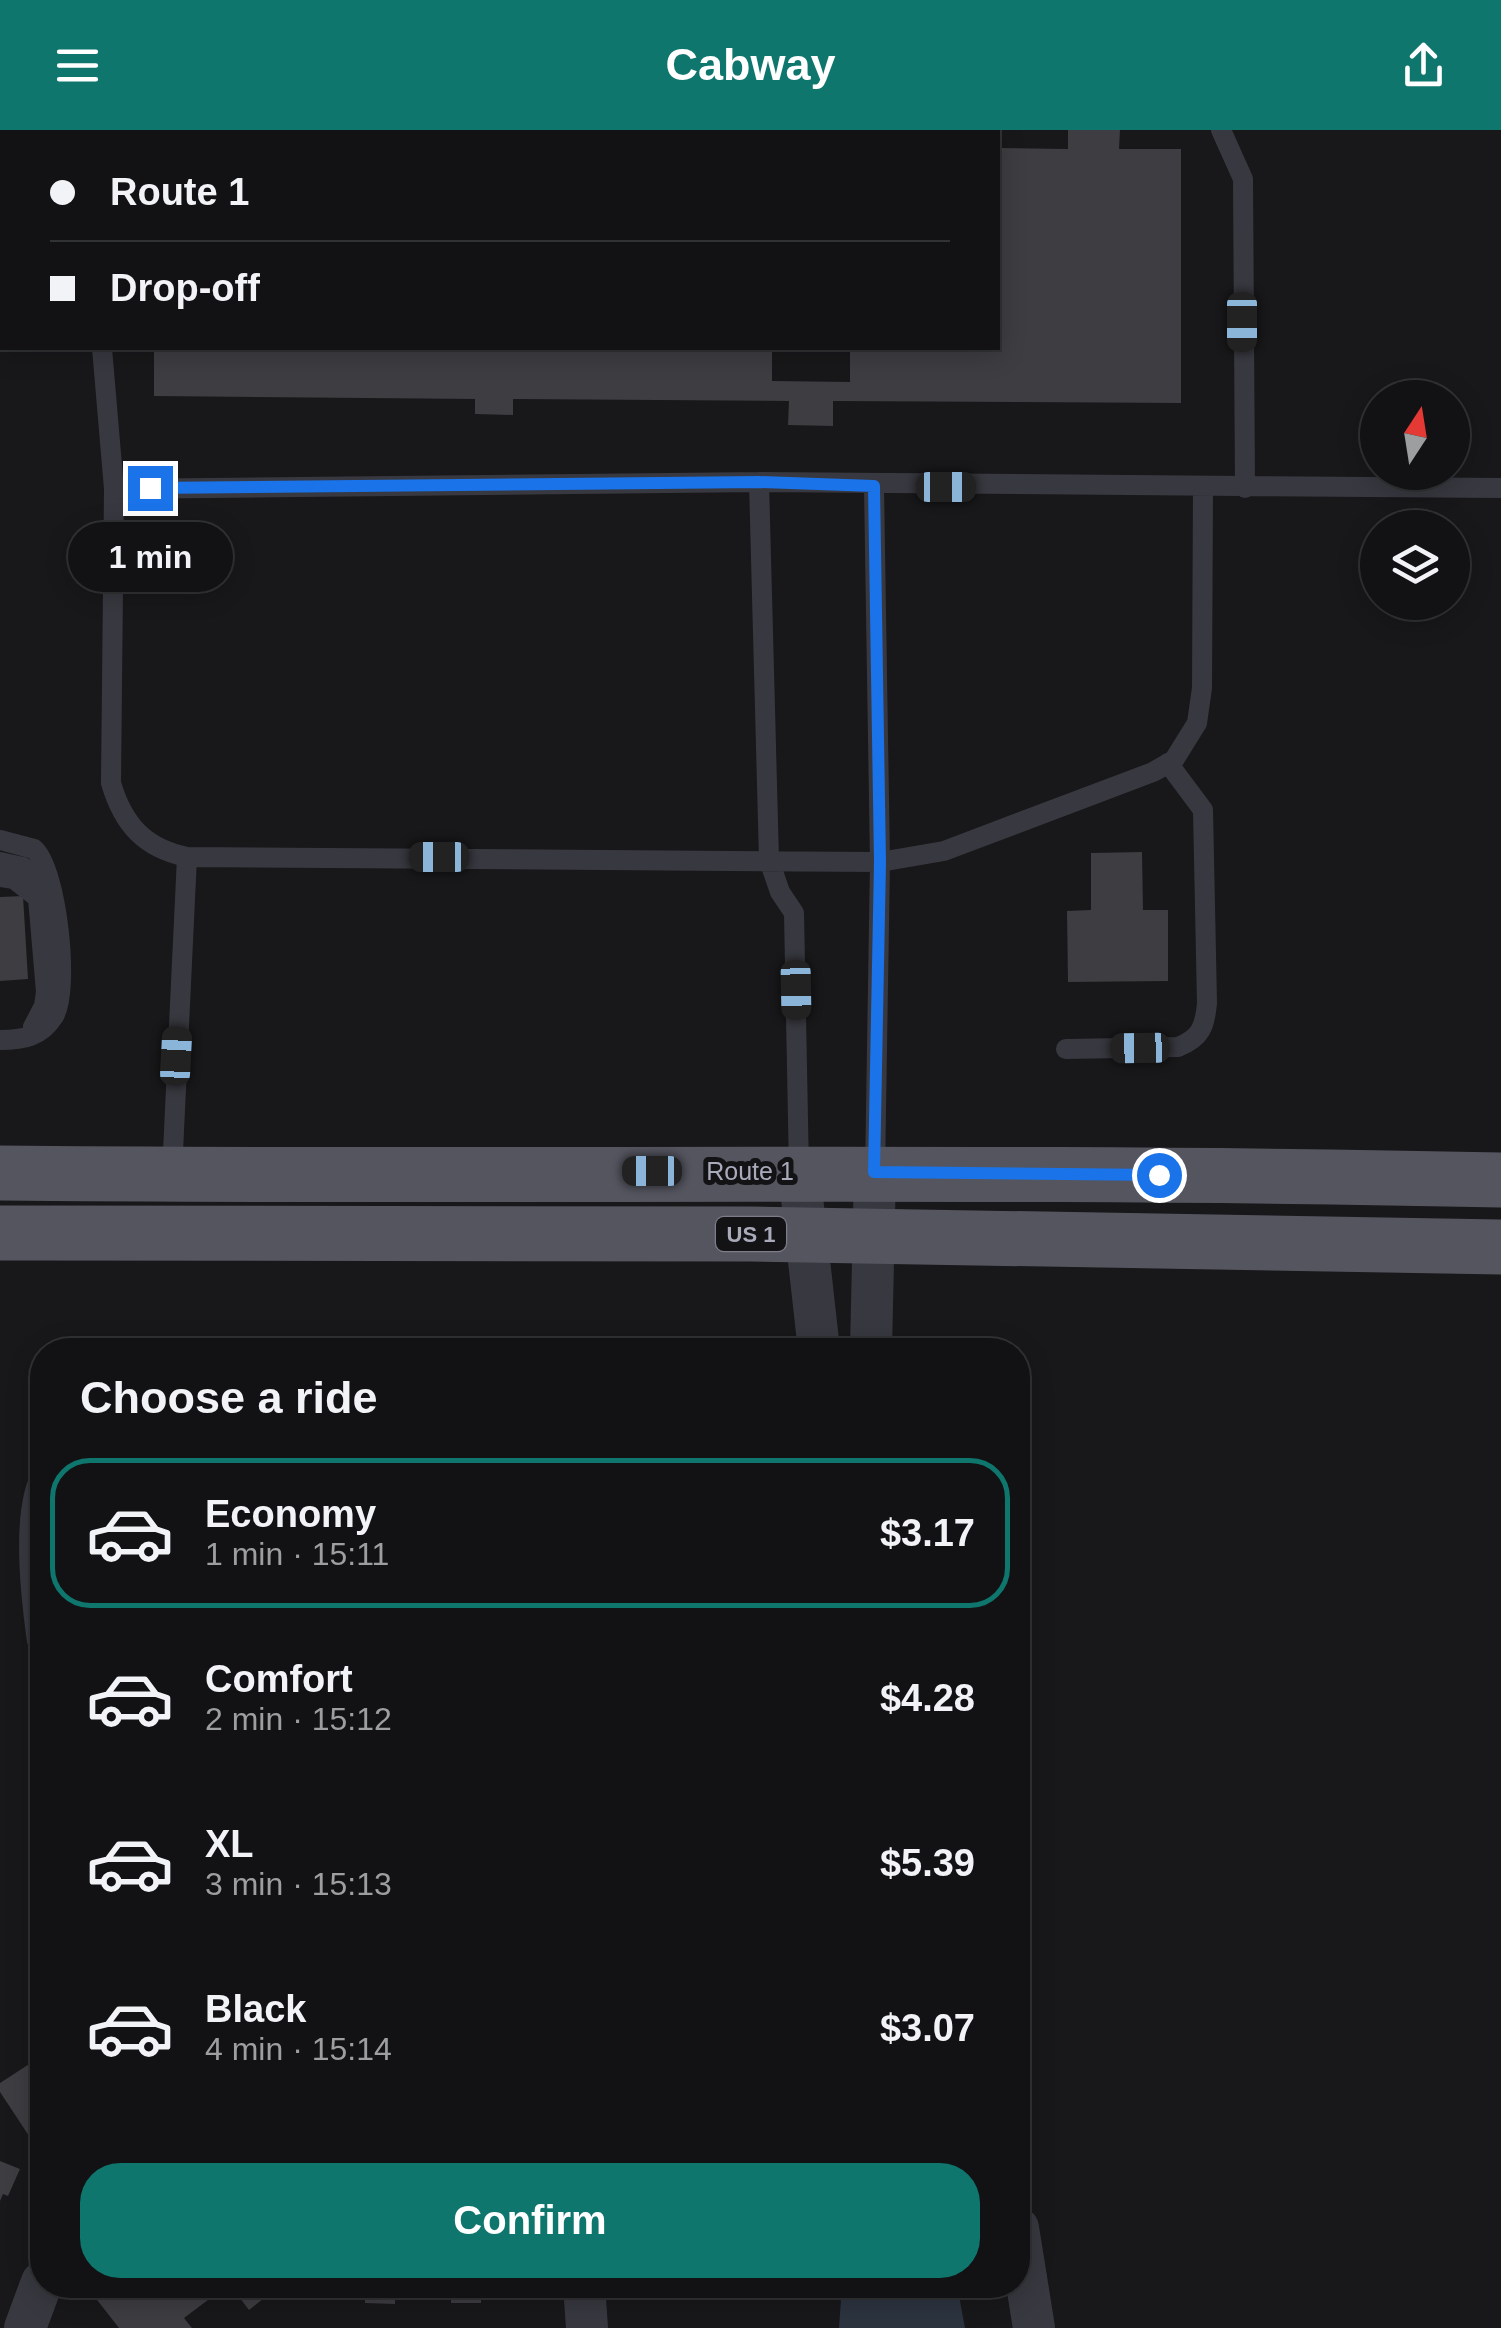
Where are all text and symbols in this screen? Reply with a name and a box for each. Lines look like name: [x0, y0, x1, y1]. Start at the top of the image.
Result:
icon: menu: [50, 38, 105, 93]
icon: share: [1396, 38, 1451, 93]
text: Cabway: [665, 39, 836, 90]
text: Route 1: [110, 171, 249, 213]
text: Drop-off: [110, 267, 260, 309]
car: [1227, 292, 1257, 352]
north arrow: [1360, 380, 1470, 490]
map controls: [1360, 380, 1470, 620]
route end: [128, 466, 173, 511]
car: [916, 472, 976, 502]
button: layers: [1360, 510, 1470, 620]
callout: 1 min: [68, 523, 232, 593]
text: 1 min: [109, 539, 192, 575]
car: [409, 842, 469, 872]
car: [780, 960, 812, 1020]
car: [159, 1025, 193, 1087]
car: [1110, 1032, 1170, 1064]
route start: [1137, 1153, 1182, 1198]
car: [622, 1156, 682, 1186]
street label: Route 1: [706, 1157, 794, 1185]
road number: US 1: [716, 1217, 786, 1251]
text: Choose a ride: [80, 1372, 378, 1423]
icon: car: [85, 1488, 175, 1578]
text: Economy: [205, 1493, 376, 1535]
text: $3.17: [880, 1512, 975, 1554]
text: 1 min · 15:11: [205, 1536, 389, 1572]
icon: car: [85, 1653, 175, 1743]
text: Comfort: [205, 1658, 353, 1700]
text: $4.28: [880, 1677, 975, 1719]
text: 2 min · 15:12: [205, 1701, 392, 1737]
icon: car: [85, 1818, 175, 1908]
text: XL: [205, 1823, 254, 1865]
text: $5.39: [880, 1842, 975, 1884]
text: 3 min · 15:13: [205, 1866, 392, 1902]
icon: car: [85, 1983, 175, 2073]
text: Black: [205, 1988, 306, 2030]
text: $3.07: [880, 2007, 975, 2049]
text: 4 min · 15:14: [205, 2031, 392, 2067]
button: Confirm: [80, 2163, 980, 2278]

